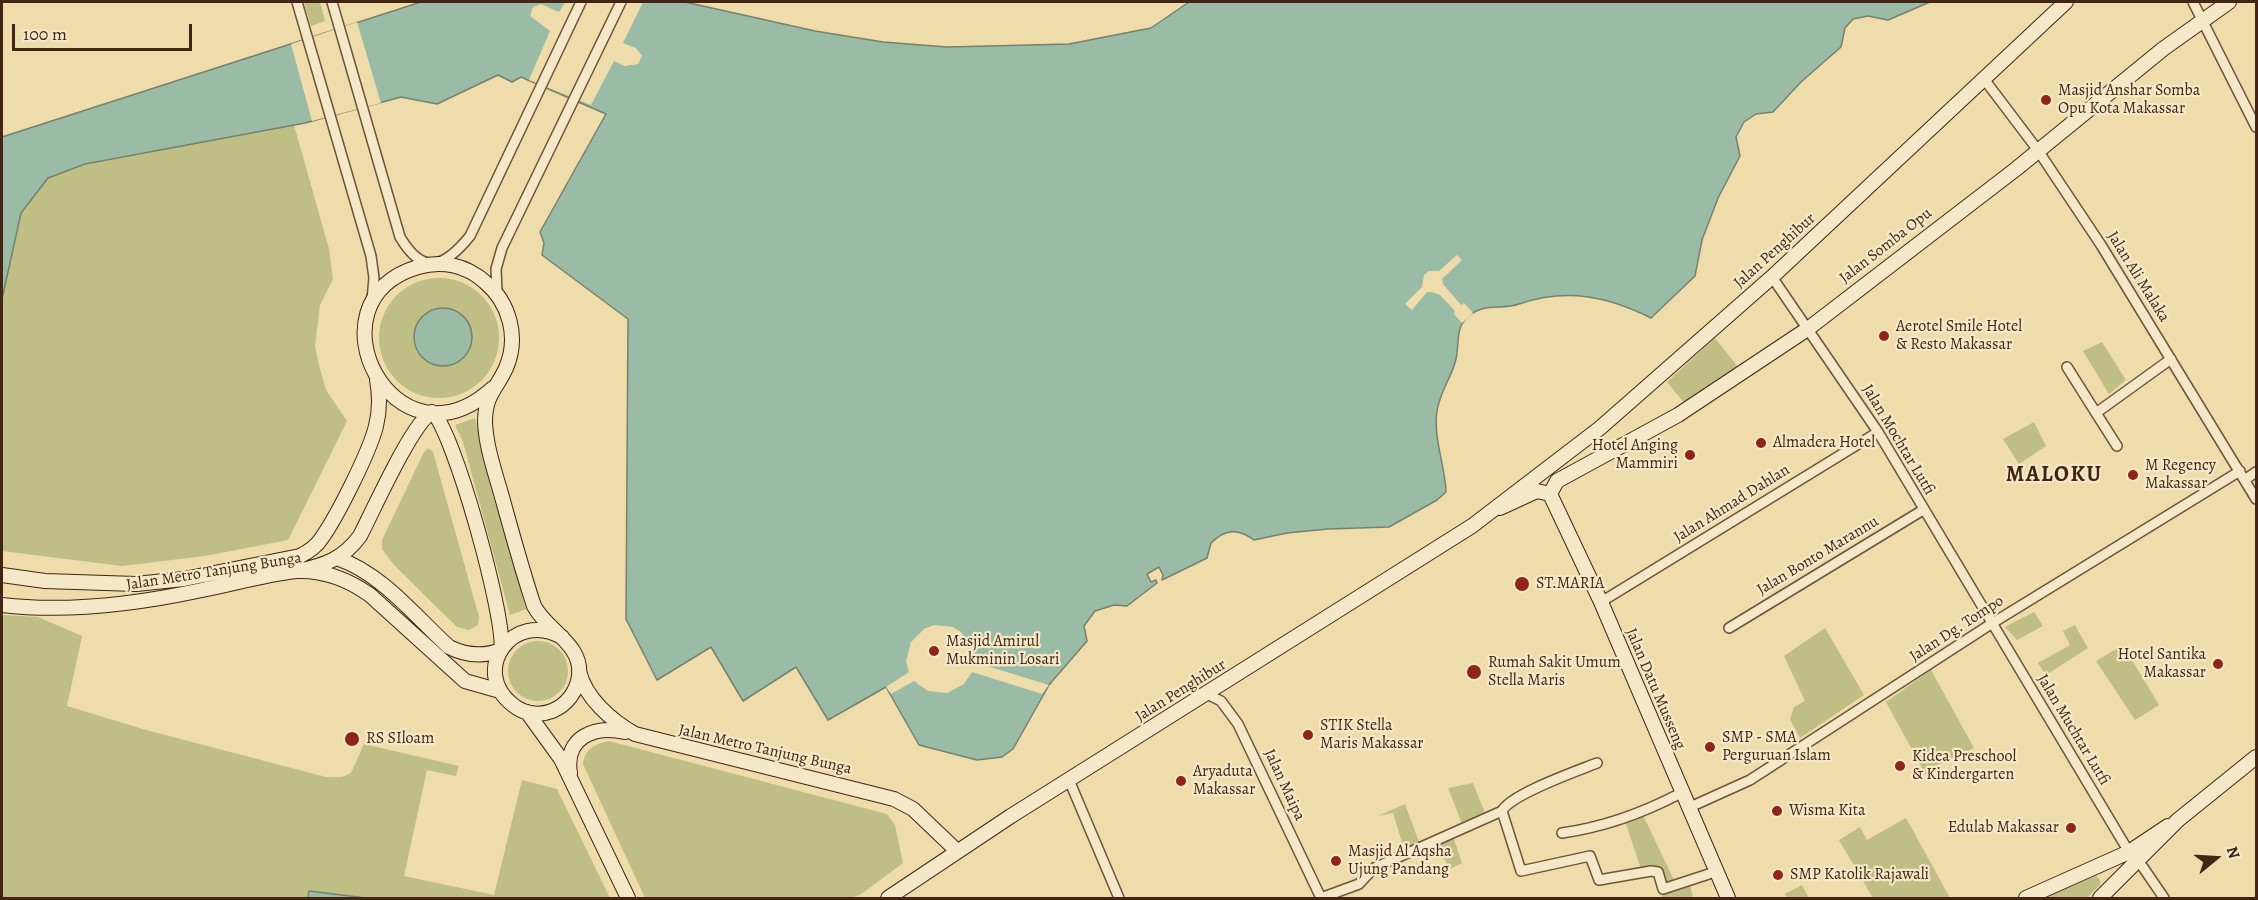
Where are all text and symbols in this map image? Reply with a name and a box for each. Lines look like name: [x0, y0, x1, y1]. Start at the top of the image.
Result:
scale bar: [15, 12, 195, 50]
text: 100 m: [23, 22, 67, 46]
place label: Masjid Anshar Somba Opu Kota Makassar: [2058, 81, 2200, 119]
marker: Masjid Anshar Somba Opu Kota Makassar: [2039, 93, 2053, 107]
street label: Jalan Somba Opu: [1836, 204, 1936, 288]
street label: Jalan Penghibur: [1730, 209, 1820, 293]
street label: Jalan Ali Malaka: [2102, 228, 2174, 326]
place label: Aerotel Smile Hotel & Resto Makassar: [1896, 317, 2022, 355]
marker: Aerotel Smile Hotel & Resto Makassar: [1877, 329, 1891, 343]
street label: Jalan Mochtar Lutfi: [1857, 381, 1939, 499]
place label: Almadera Hotel: [1773, 433, 1875, 453]
place label: Hotel Anging Mammiri: [1592, 436, 1678, 474]
marker: Almadera Hotel: [1754, 436, 1768, 450]
marker: Hotel Anging Mammiri: [1683, 448, 1697, 462]
place label: M Regency Makassar: [2145, 456, 2216, 494]
street label: Jalan Ahmad Dahlan: [1671, 461, 1793, 547]
district label: MALOKU: [2006, 463, 2102, 489]
marker: M Regency Makassar: [2126, 468, 2140, 482]
street label: Jalan Bonto Marannu: [1754, 512, 1882, 600]
street label: Jalan Metro Tanjung Bunga: [125, 549, 303, 595]
place label: ST.MARIA: [1536, 574, 1604, 594]
marker: ST.MARIA: [1513, 575, 1531, 593]
street label: Jalan Dg. Tompo: [1906, 591, 2008, 667]
street label: Jalan Datu Musseng: [1621, 625, 1689, 753]
place label: Masjid Amirul Mukminin Losari: [946, 632, 1059, 670]
marker: Masjid Amirul Mukminin Losari: [927, 644, 941, 658]
place label: Hotel Santika Makassar: [2118, 645, 2206, 683]
place label: Rumah Sakit Umum Stella Maris: [1488, 653, 1621, 691]
street label: Jalan Penghibur: [1132, 655, 1230, 727]
marker: Hotel Santika Makassar: [2211, 657, 2225, 671]
marker: Rumah Sakit Umum Stella Maris: [1465, 663, 1483, 681]
street label: Jalan Muchtar Lutfi: [2032, 671, 2114, 789]
place label: STIK Stella Maris Makassar: [1320, 716, 1423, 754]
street label: Jalan Metro Tanjung Bunga: [676, 721, 854, 779]
marker: STIK Stella Maris Makassar: [1301, 728, 1315, 742]
place label: SMP - SMA Perguruan Islam: [1722, 728, 1831, 766]
place label: RS SIloam: [366, 729, 434, 749]
marker: RS SIloam: [343, 730, 361, 748]
marker: SMP - SMA Perguruan Islam: [1703, 740, 1717, 754]
street label: Jalan Maipa: [1259, 746, 1309, 824]
place label: Kidea Preschool & Kindergarten: [1912, 747, 2016, 785]
marker: Kidea Preschool & Kindergarten: [1893, 759, 1907, 773]
place label: Aryaduta Makassar: [1193, 762, 1255, 800]
marker: Aryaduta Makassar: [1174, 774, 1188, 788]
place label: Wisma Kita: [1789, 801, 1865, 821]
marker: Wisma Kita: [1770, 804, 1784, 818]
place label: Edulab Makassar: [1948, 818, 2059, 838]
marker: Edulab Makassar: [2064, 821, 2078, 835]
north arrow: [2186, 828, 2246, 888]
place label: Masjid Al Aqsha Ujung Pandang: [1348, 842, 1451, 880]
text: N: [2221, 843, 2245, 861]
marker: Masjid Al Aqsha Ujung Pandang: [1329, 854, 1343, 868]
place label: SMP Katolik Rajawali: [1790, 865, 1929, 885]
marker: SMP Katolik Rajawali: [1771, 868, 1785, 882]

